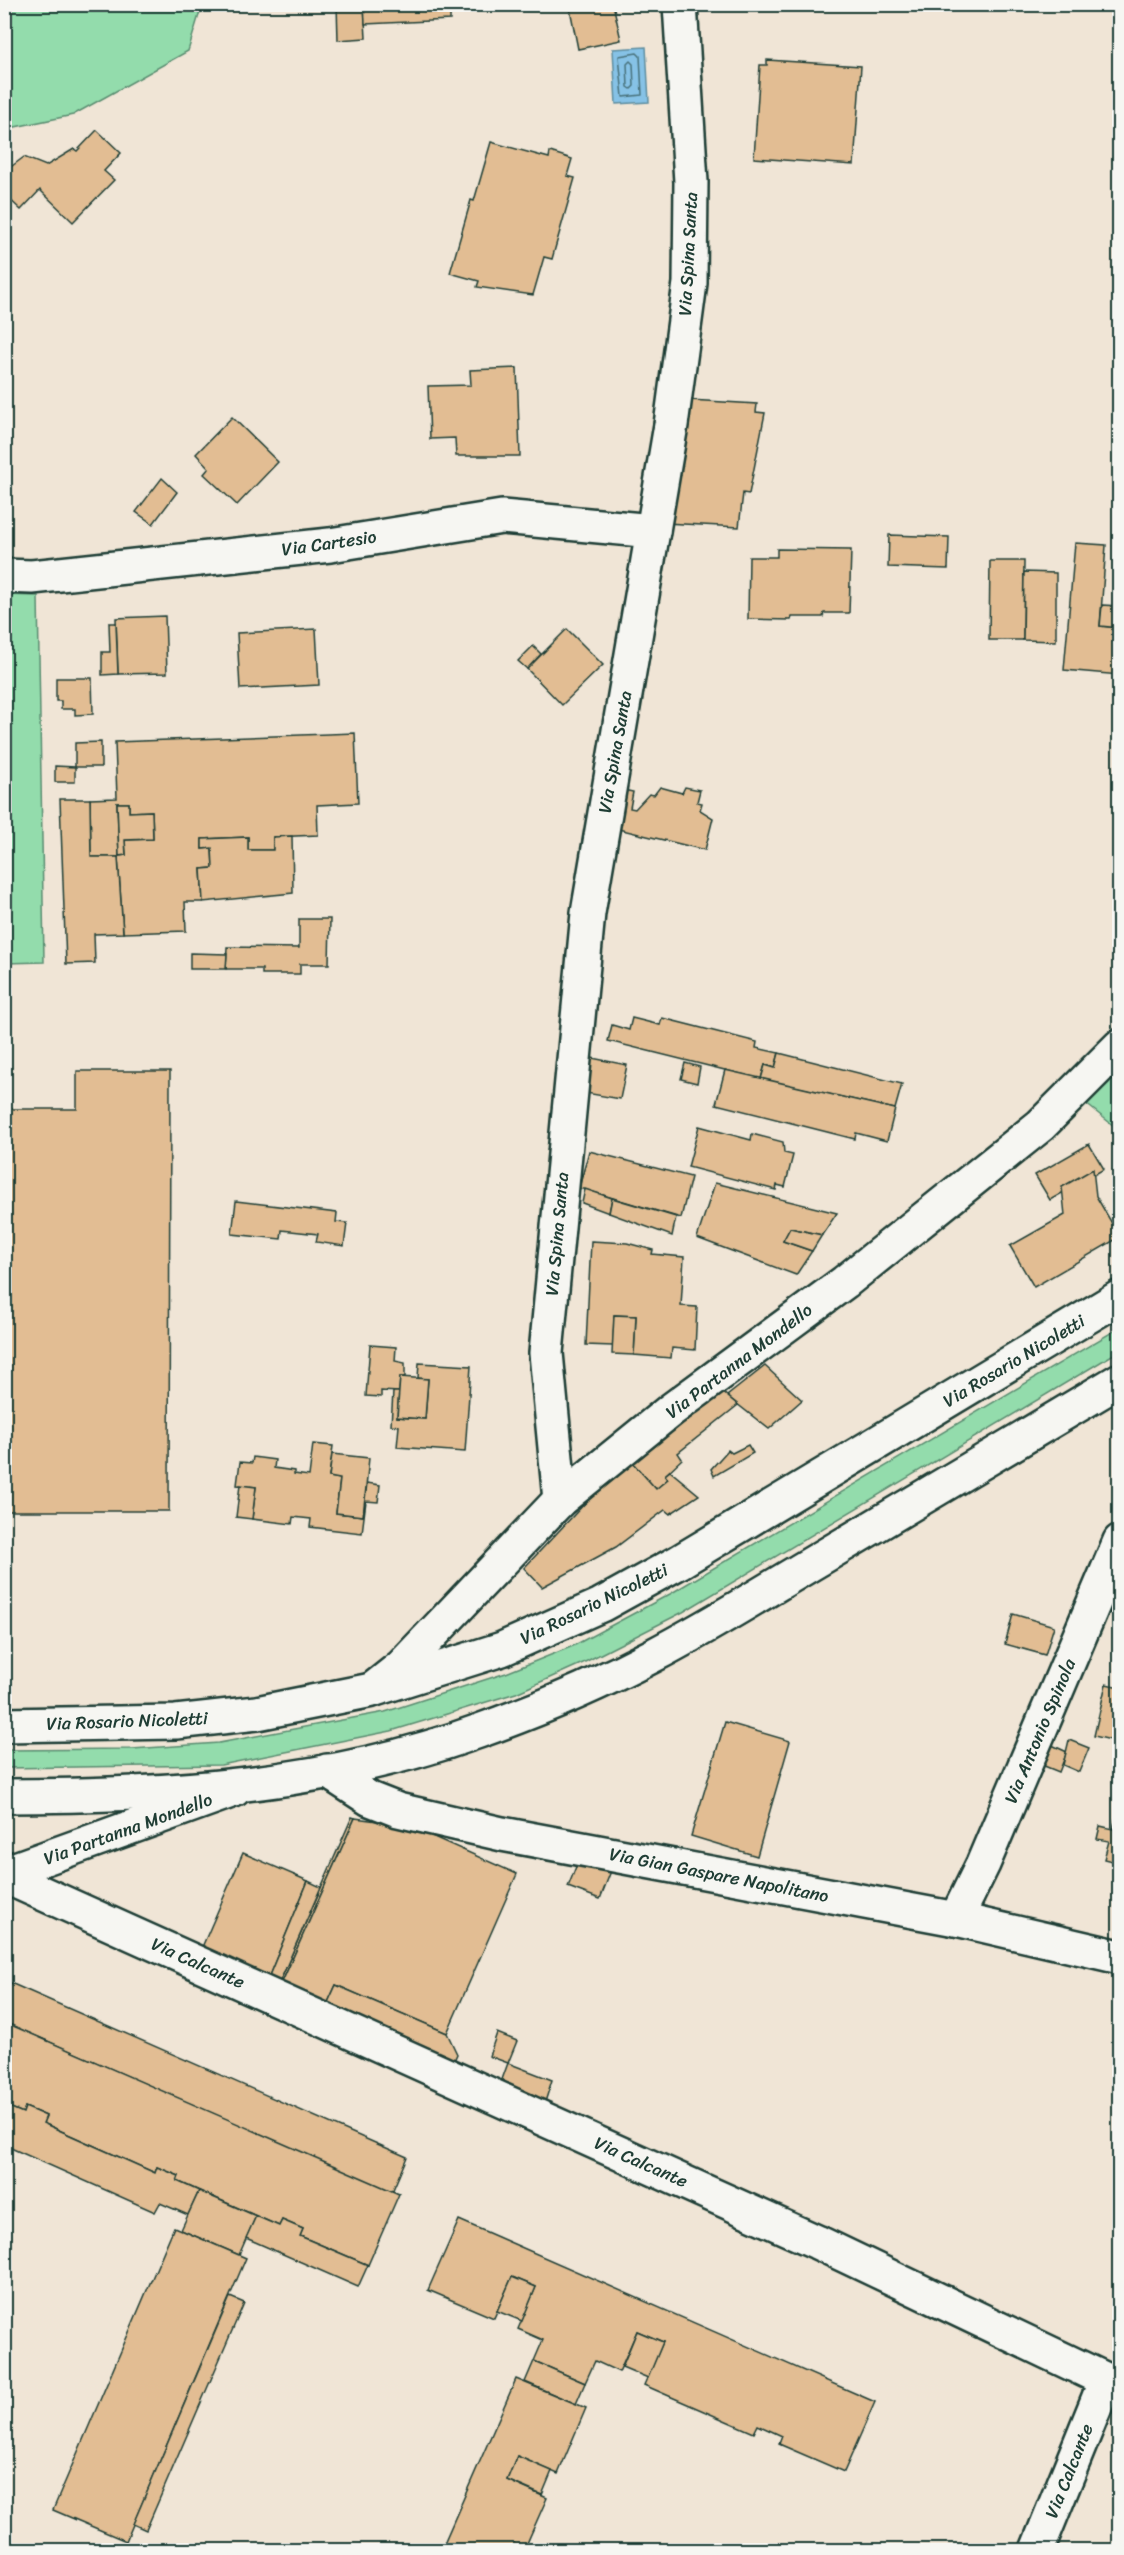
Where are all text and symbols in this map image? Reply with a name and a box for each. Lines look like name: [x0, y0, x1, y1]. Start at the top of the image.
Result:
street label: Via Spina Santa: [669, 191, 707, 317]
street label: Via Cartesio: [280, 521, 379, 565]
street label: Via Spina Santa: [588, 688, 642, 816]
street label: Via Spina Santa: [536, 1171, 578, 1297]
street label: Via Partanna Mondello: [658, 1295, 820, 1427]
street label: Via Rosario Nicoletti: [936, 1305, 1092, 1416]
street label: Via Rosario Nicoletti: [514, 1554, 675, 1654]
street label: Via Antonio Spinola: [995, 1653, 1085, 1809]
street label: Via Rosario Nicoletti: [46, 1702, 209, 1740]
street label: Via Partanna Mondello: [39, 1784, 217, 1874]
street label: Via Gian Gaspare Napolitano: [607, 1838, 832, 1912]
street label: Via Calcante: [146, 1928, 250, 1998]
street label: Via Calcante: [589, 2127, 693, 2197]
street label: Via Calcante: [1035, 2419, 1103, 2523]

